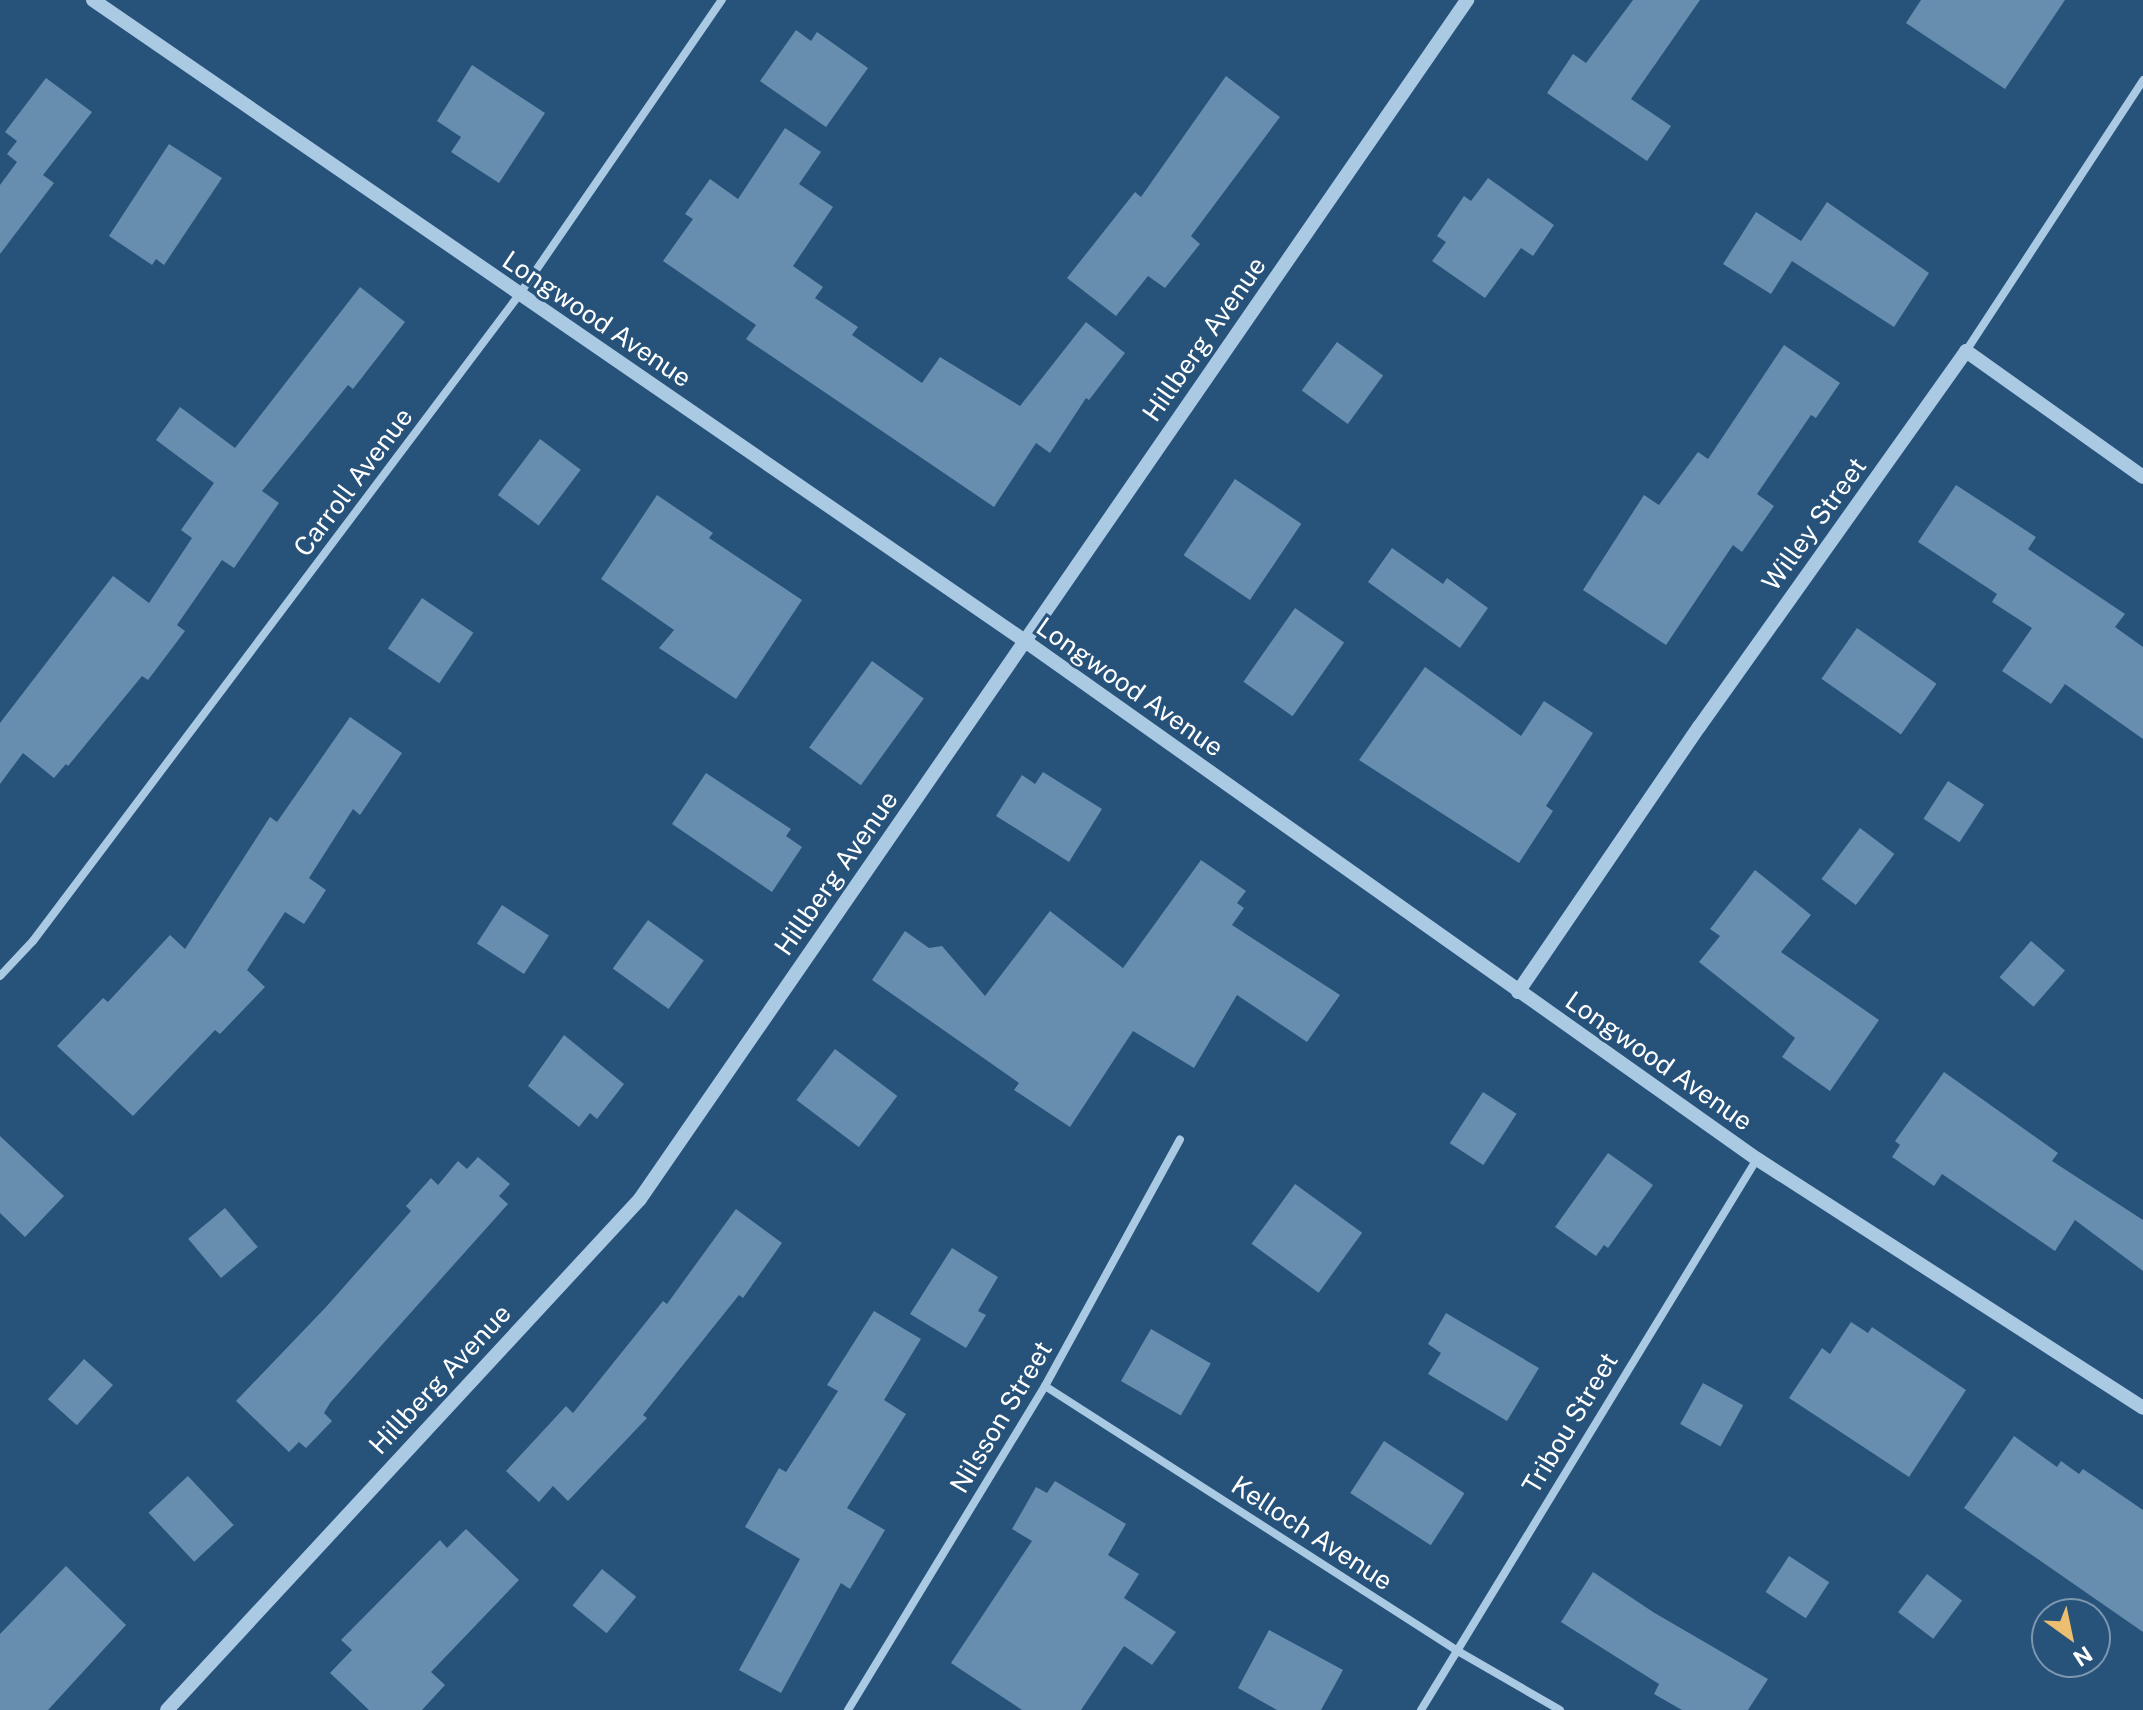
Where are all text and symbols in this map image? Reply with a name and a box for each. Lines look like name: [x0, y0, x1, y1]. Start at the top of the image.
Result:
street label: Longwood Avenue: [497, 244, 697, 394]
street label: Hillberg Avenue: [1136, 251, 1272, 427]
street label: Carroll Avenue: [287, 402, 419, 562]
street label: Willey Street: [1755, 451, 1873, 597]
street label: Longwood Avenue: [1031, 611, 1229, 763]
street label: Hillberg Avenue: [768, 785, 904, 961]
street label: Longwood Avenue: [1560, 985, 1758, 1137]
street label: Hillberg Avenue: [363, 1298, 517, 1460]
street label: Nilsson Street: [943, 1335, 1059, 1499]
street label: Tribou Street: [1516, 1347, 1624, 1499]
street label: Kelloch Avenue: [1226, 1469, 1398, 1597]
north arrow: [2031, 1598, 2111, 1678]
text: N: [2069, 1641, 2097, 1672]

